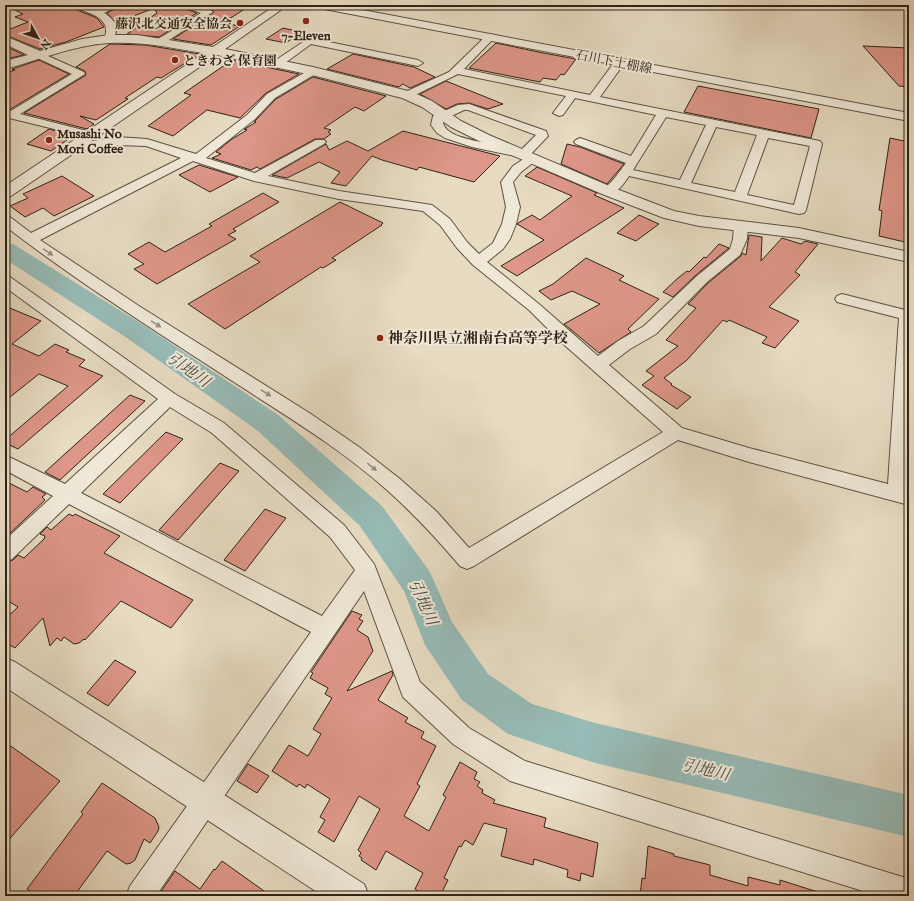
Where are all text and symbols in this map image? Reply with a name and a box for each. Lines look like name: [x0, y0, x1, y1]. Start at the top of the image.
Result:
place label: 藤沢北交通安全協会: [115, 16, 232, 33]
marker: 7-Eleven: [301, 16, 311, 26]
north arrow: [18, 18, 58, 58]
marker: 藤沢北交通安全協会: [235, 18, 245, 28]
place label: 7-Eleven: [281, 28, 331, 45]
text: N: [36, 35, 54, 52]
street label: 石川下土棚線: [574, 47, 654, 78]
place label: ときわざ 保育園: [183, 53, 277, 70]
marker: ときわざ 保育園: [170, 55, 180, 65]
place label: Musashi No Mori Coffee: [57, 126, 123, 158]
marker: Musashi No Mori Coffee: [44, 135, 54, 145]
one-way arrow: [42, 248, 54, 255]
one-way arrow: [150, 320, 162, 327]
place label: 神奈川県立湘南台高等学校: [388, 329, 568, 348]
marker: 神奈川県立湘南台高等学校: [375, 333, 385, 343]
water label: 引地川: [162, 349, 215, 394]
one-way arrow: [260, 390, 271, 397]
one-way arrow: [367, 463, 378, 472]
water label: 引地川: [403, 577, 442, 631]
water label: 引地川: [680, 756, 733, 787]

